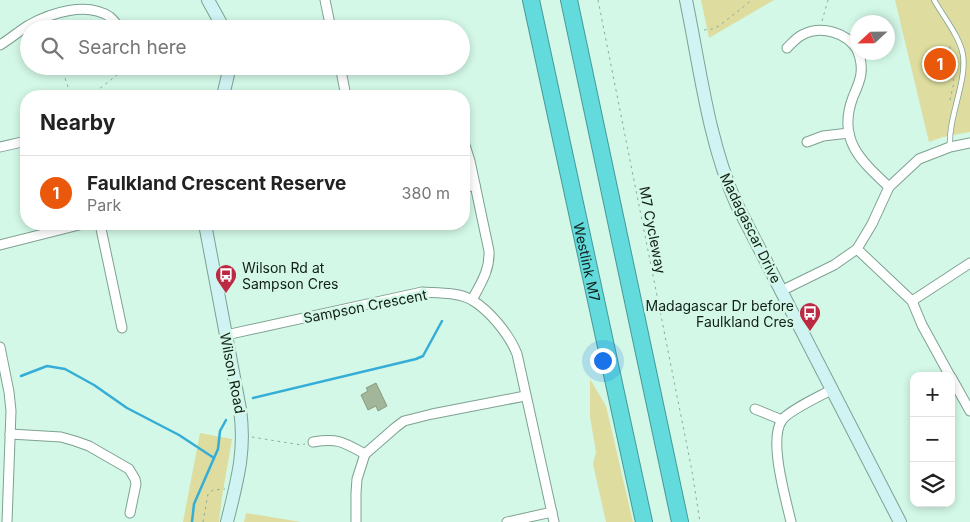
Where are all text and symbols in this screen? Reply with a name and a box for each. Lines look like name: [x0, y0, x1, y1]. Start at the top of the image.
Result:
north arrow: [850, 15, 895, 60]
search box: [20, 20, 470, 75]
icon: search: [38, 34, 66, 62]
text: Search here: [78, 36, 187, 59]
pin: 1: [924, 45, 956, 83]
text: Nearby: [40, 110, 115, 135]
street label: Madagascar Drive: [717, 170, 785, 286]
text: Faulkland Crescent Reserve: [87, 172, 346, 195]
text: 1: [53, 183, 59, 203]
text: 380 m: [402, 183, 450, 203]
street label: M7 Cycleway: [636, 185, 670, 275]
text: Park: [87, 195, 121, 215]
street label: Westlink M7: [571, 221, 605, 303]
place label: Wilson Rd at Sampson Cres: [242, 259, 339, 292]
bus stop icon: Wilson Rd at Sampson Cres: [214, 263, 238, 294]
street label: Sampson Crescent: [302, 286, 429, 326]
place label: Madagascar Dr before Faulkland Cres: [646, 297, 794, 330]
bus stop icon: Madagascar Dr before Faulkland Cres: [798, 301, 822, 332]
street label: Wilson Road: [217, 331, 249, 415]
your location: [590, 348, 616, 374]
map controls: [910, 372, 955, 507]
button: +: [910, 372, 955, 417]
button: −: [910, 417, 955, 462]
button: layers: [910, 462, 955, 507]

